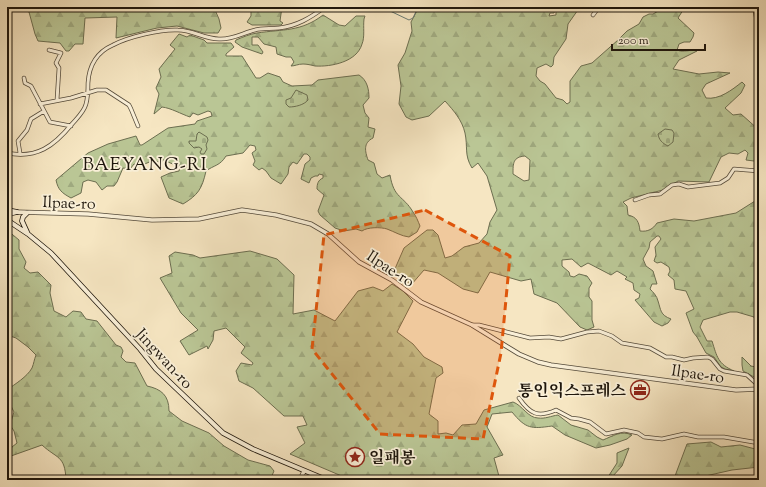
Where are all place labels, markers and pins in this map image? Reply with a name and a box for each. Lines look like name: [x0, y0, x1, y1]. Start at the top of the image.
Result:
office icon: 통인익스프레스: [629, 379, 651, 401]
place label: 통인익스프레스: [518, 381, 627, 404]
place icon: 일패봉: [344, 446, 366, 468]
place label: 일패봉: [369, 448, 416, 471]

